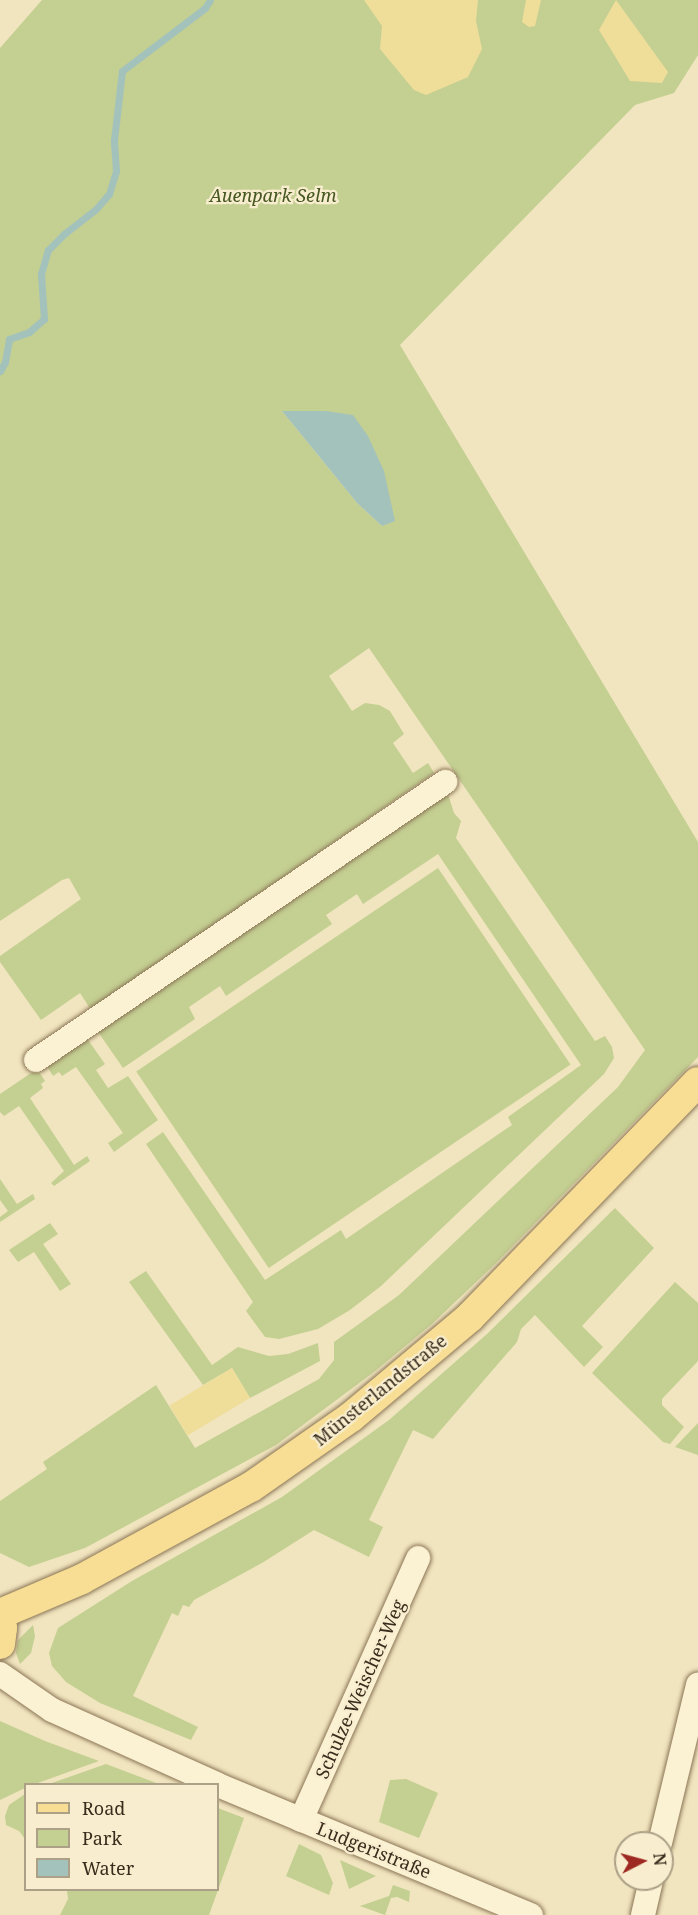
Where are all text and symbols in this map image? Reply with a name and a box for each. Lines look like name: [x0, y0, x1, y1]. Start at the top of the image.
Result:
park label: Auenpark Selm: [209, 184, 337, 206]
street label: Münsterlandstraße: [309, 1330, 451, 1450]
street label: Schulze-Weischer-Weg: [311, 1596, 409, 1782]
legend: [24, 1783, 219, 1891]
text: Road: [82, 1796, 125, 1820]
street label: Ludgeristraße: [314, 1817, 434, 1883]
text: Park: [82, 1826, 122, 1850]
north arrow: [614, 1831, 674, 1891]
text: N: [648, 1852, 672, 1867]
text: Water: [82, 1856, 134, 1880]

